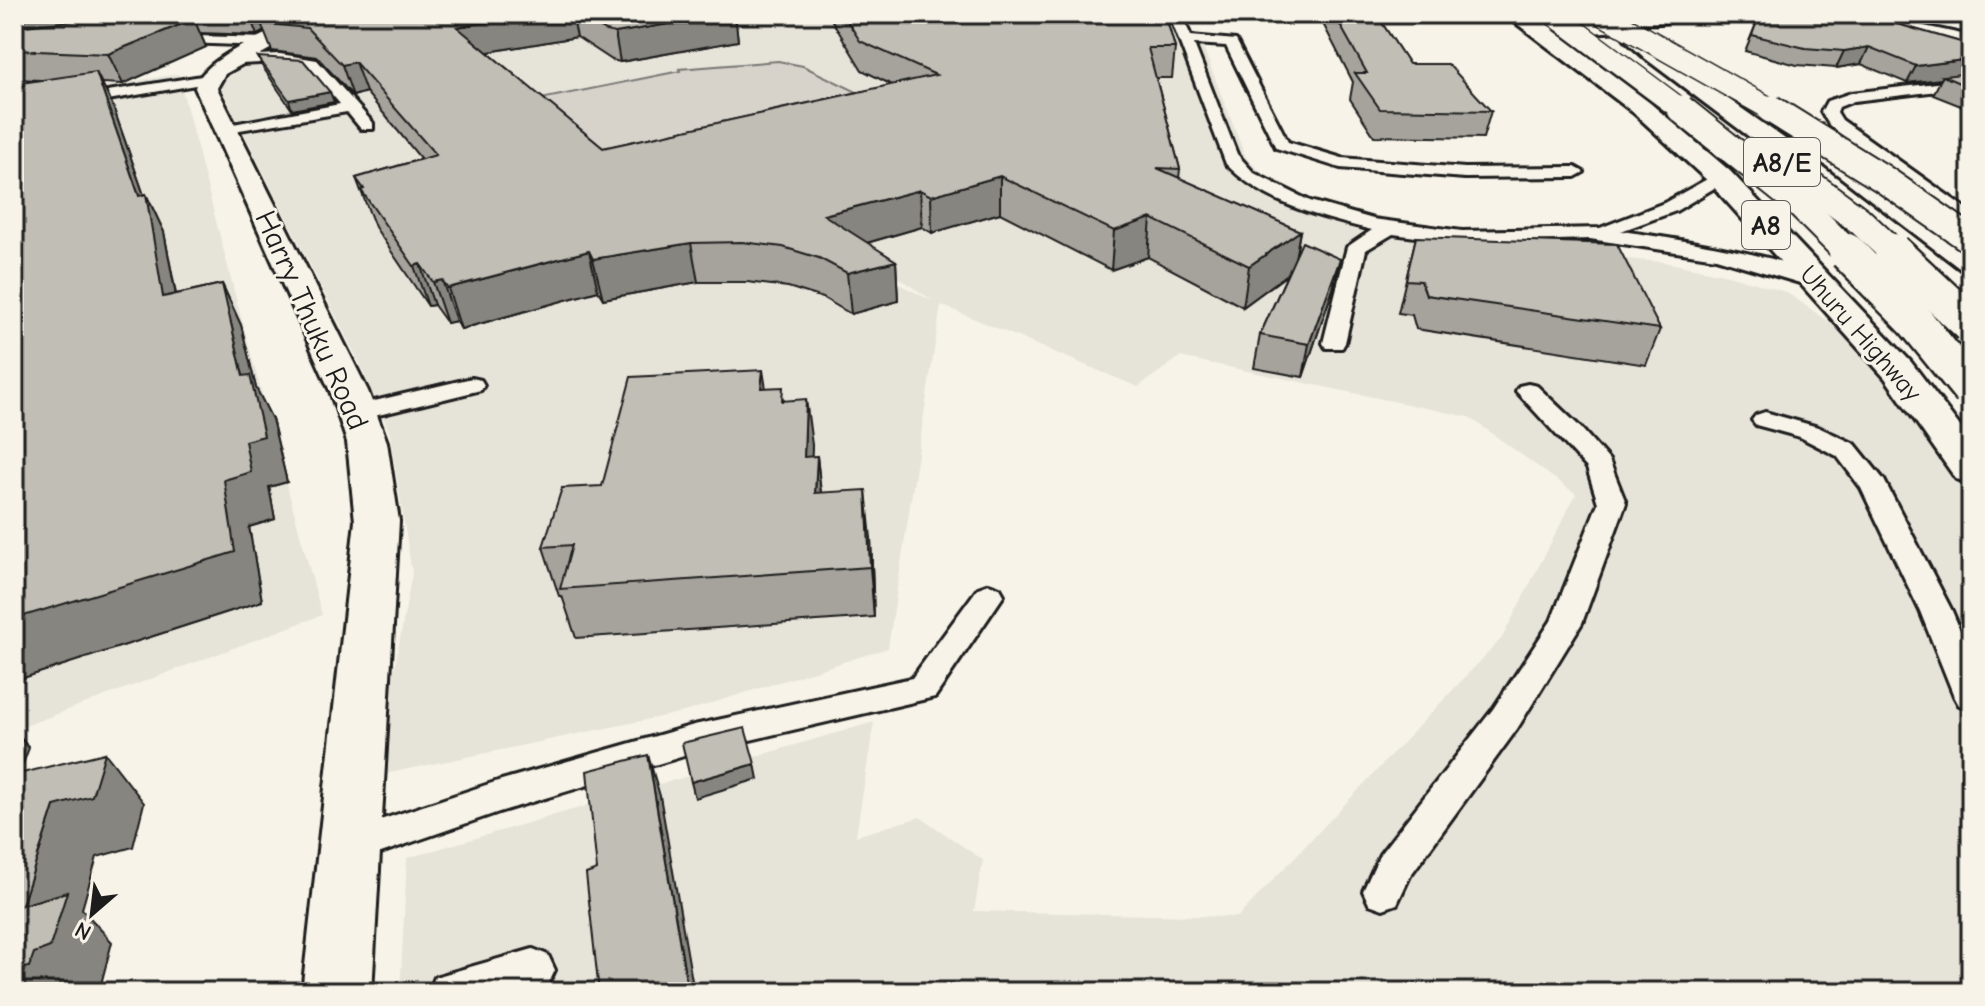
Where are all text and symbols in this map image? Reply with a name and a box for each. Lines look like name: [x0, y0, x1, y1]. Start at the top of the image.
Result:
road number: A8/E: [1744, 138, 1820, 186]
road number: A8: [1742, 201, 1790, 249]
street label: Harry Thuku Road: [248, 205, 376, 435]
street label: Uhuru Highway: [1793, 260, 1928, 408]
north arrow: [52, 874, 132, 954]
text: N: [71, 916, 96, 946]

